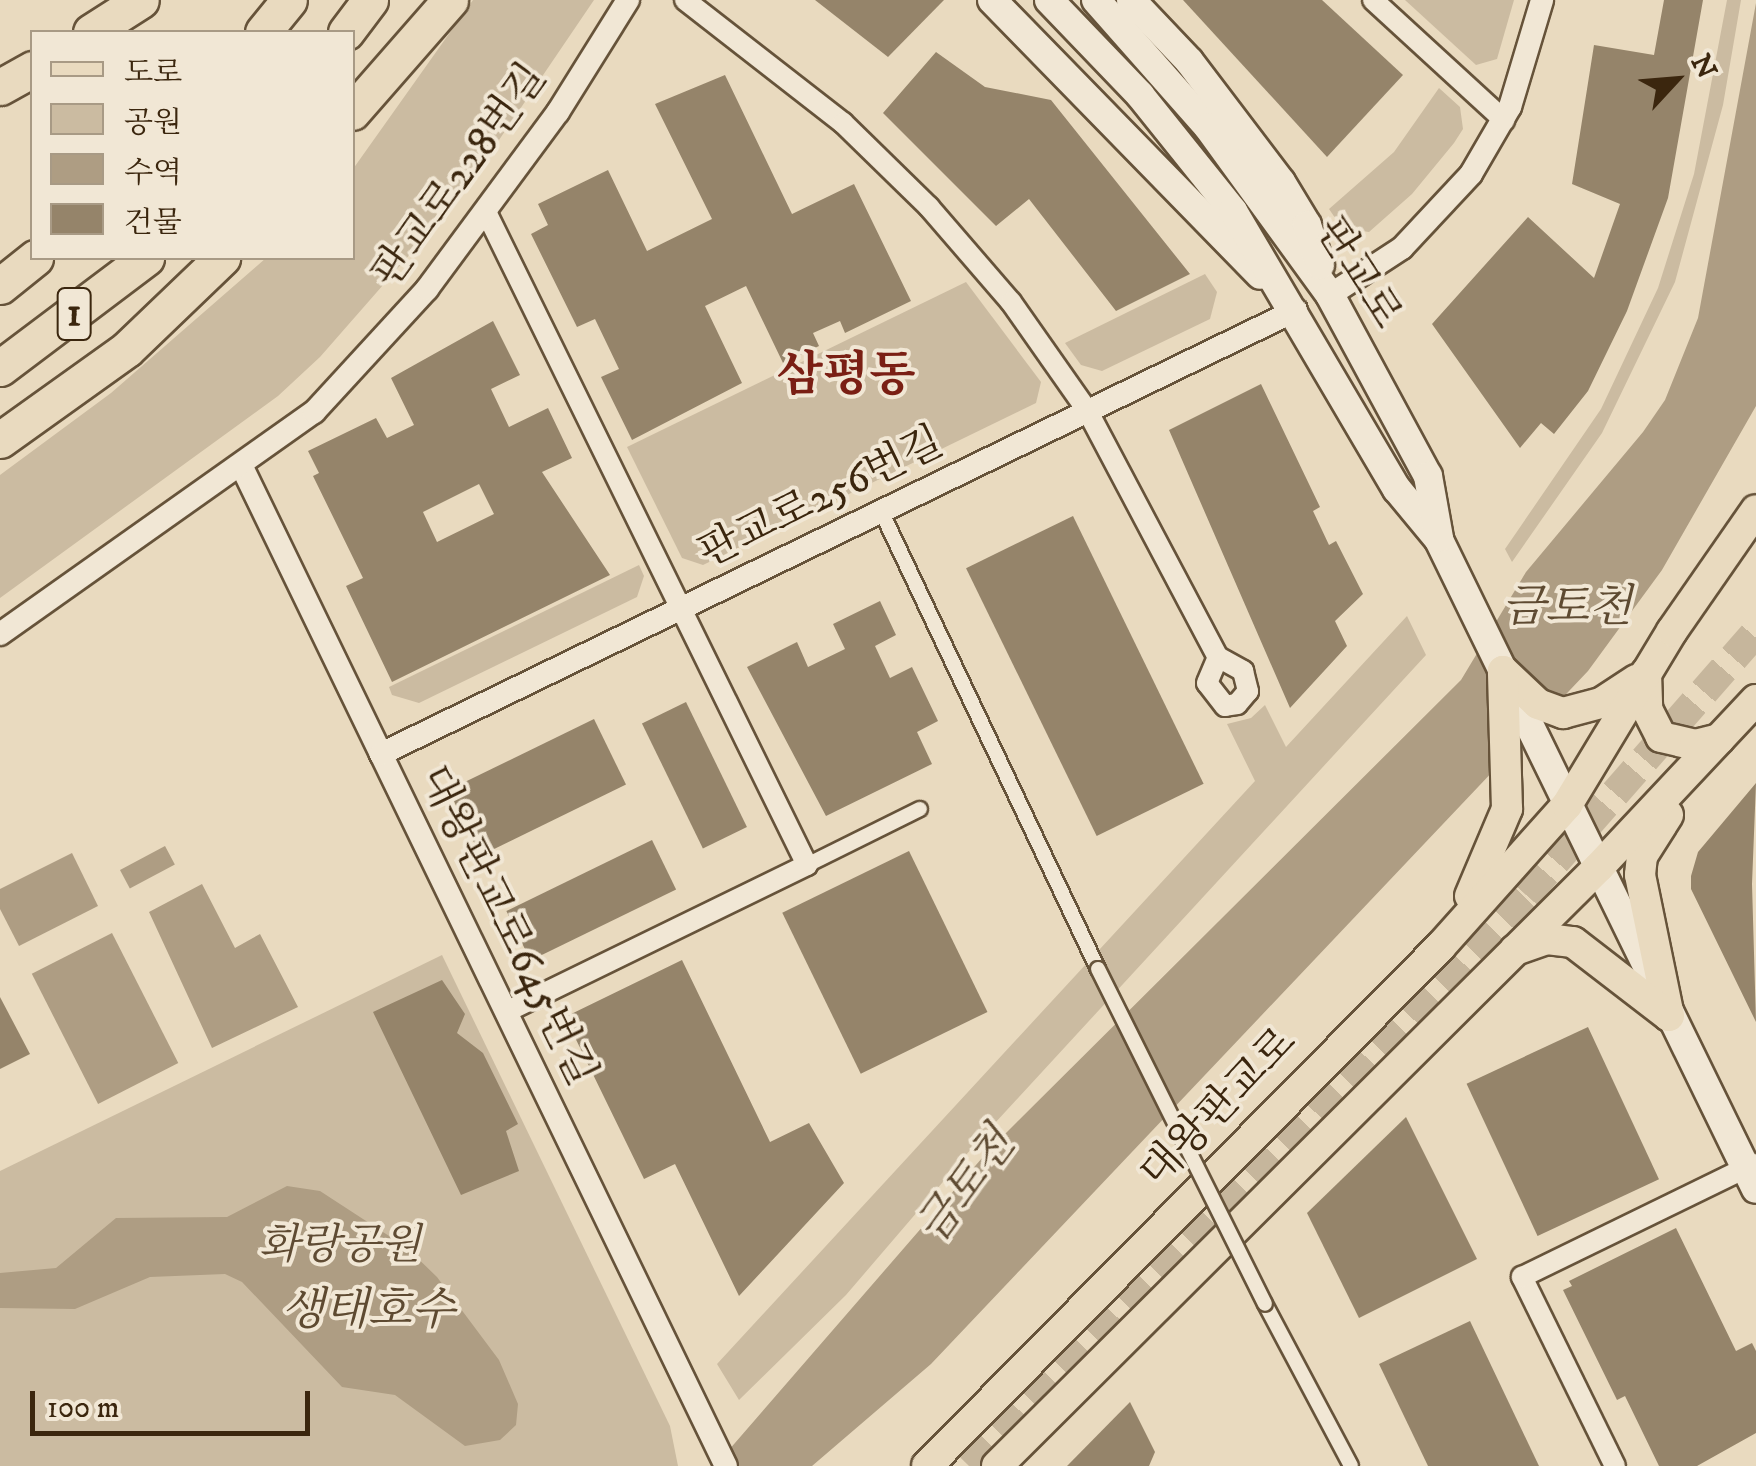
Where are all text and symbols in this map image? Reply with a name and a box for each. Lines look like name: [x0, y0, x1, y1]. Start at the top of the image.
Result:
legend: [30, 30, 355, 260]
north arrow: [1626, 30, 1726, 130]
text: N: [1683, 49, 1724, 85]
street label: 판교로228번길: [362, 54, 558, 298]
text: 도로: [124, 55, 182, 92]
text: 공원: [124, 105, 182, 142]
text: 수역: [124, 155, 182, 192]
text: 건물: [124, 205, 182, 242]
street label: 판교로: [1304, 208, 1412, 338]
road number: 1: [56, 279, 92, 349]
district label: 삼평동: [776, 348, 916, 406]
street label: 판교로256번길: [690, 417, 952, 579]
water label: 금토천: [1502, 582, 1632, 636]
street label: 대왕판교로645번길: [407, 757, 607, 1095]
street label: 대왕판교로: [1130, 1018, 1308, 1198]
water label: 금토천: [906, 1119, 1028, 1255]
park label: 화랑공원: [259, 1221, 421, 1271]
water label: 생태호수: [281, 1285, 455, 1339]
scale bar: [35, 1371, 315, 1433]
text: 100 m: [47, 1390, 119, 1427]

